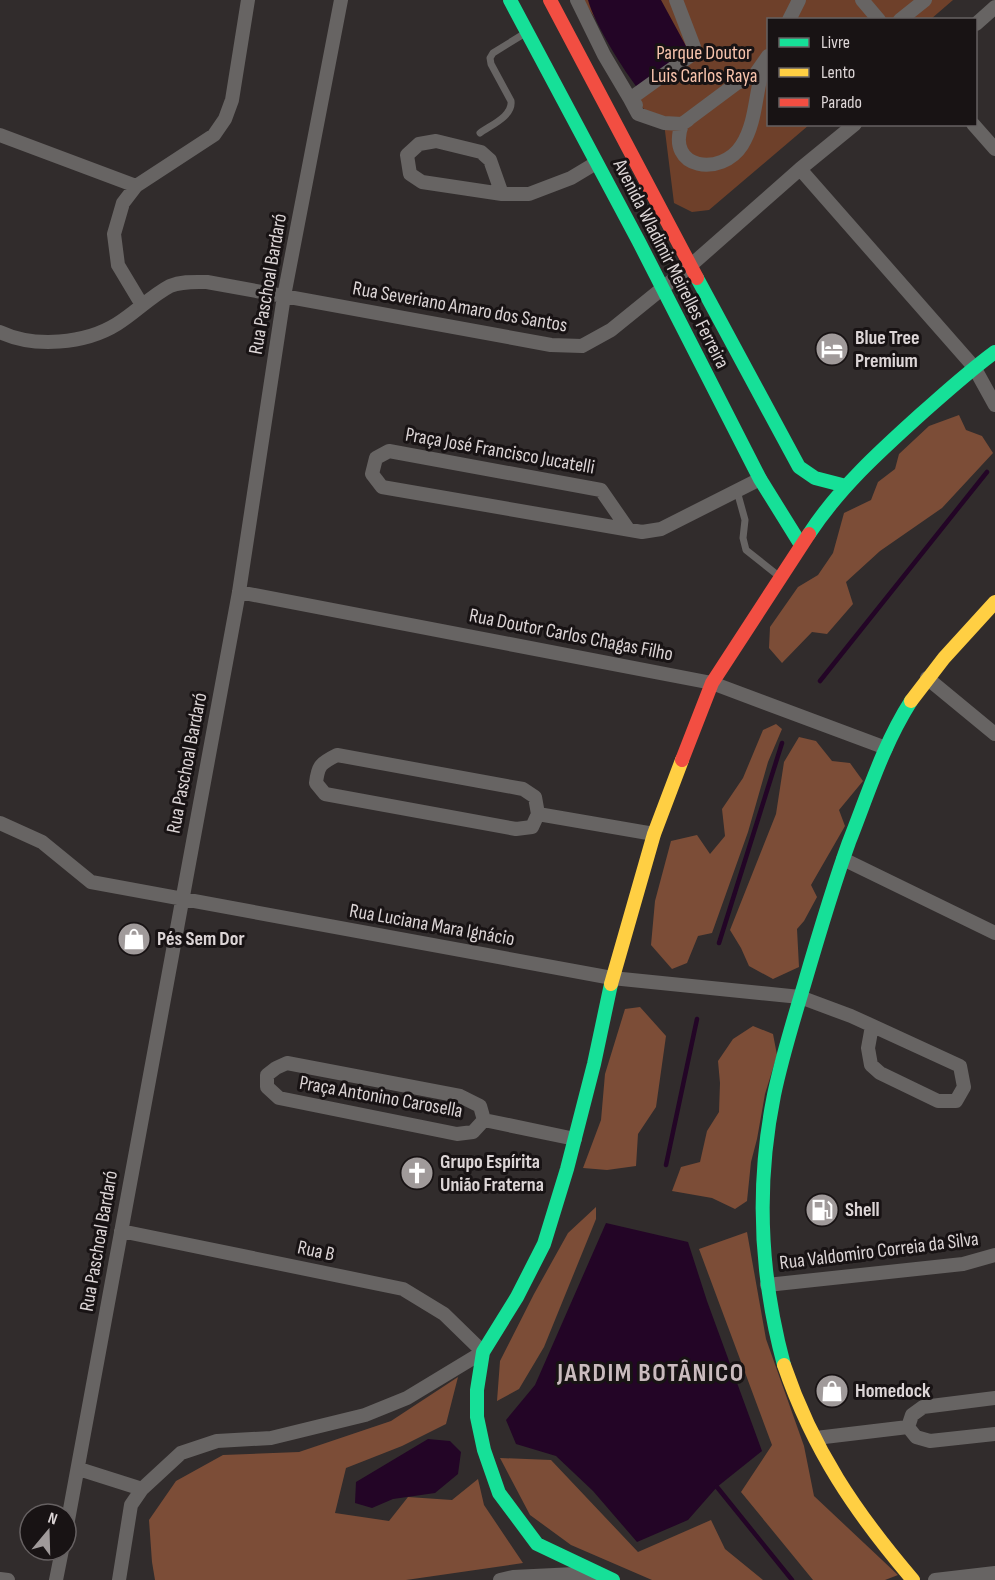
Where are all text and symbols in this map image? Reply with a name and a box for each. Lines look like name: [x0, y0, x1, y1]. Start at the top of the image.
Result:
legend: [767, 18, 977, 126]
text: Livre: [821, 32, 850, 53]
park label: Parque Doutor Luis Carlos Raya: [651, 41, 757, 88]
text: Lento: [821, 62, 855, 83]
text: Parado: [821, 92, 862, 113]
street label: Avenida Wladimir Meirelles Ferreira: [607, 154, 734, 373]
street label: Rua Paschoal Bardaró: [244, 212, 292, 356]
street label: Rua Severiano Amaro dos Santos: [351, 276, 569, 338]
place label: Blue Tree Premium: [855, 326, 920, 373]
hotel icon: Blue Tree Premium: [814, 331, 850, 367]
street label: Praça José Francisco Jucatelli: [403, 423, 597, 479]
street label: Rua Doutor Carlos Chagas Filho: [467, 603, 675, 667]
street label: Rua Paschoal Bardaró: [162, 691, 212, 835]
street label: Rua Luciana Mara Ignácio: [348, 899, 516, 951]
shop icon: Pés Sem Dor: [116, 921, 152, 957]
place label: Pés Sem Dor: [157, 927, 245, 951]
street label: Praça Antonino Carosella: [297, 1071, 465, 1123]
place label: Grupo Espírita União Fraterna: [440, 1150, 544, 1197]
church icon: Grupo Espírita União Fraterna: [399, 1155, 435, 1191]
street label: Rua Paschoal Bardaró: [75, 1169, 123, 1313]
fuel station icon: Shell: [804, 1192, 840, 1228]
place label: Shell: [845, 1198, 880, 1222]
street label: Rua Valdomiro Correia da Silva: [778, 1227, 980, 1275]
street label: Rua B: [295, 1235, 337, 1267]
district label: JARDIM BOTÂNICO: [556, 1358, 745, 1389]
shop icon: Homedock: [814, 1373, 850, 1409]
place label: Homedock: [855, 1379, 931, 1403]
north arrow: [18, 1502, 78, 1562]
text: N: [45, 1509, 60, 1530]

